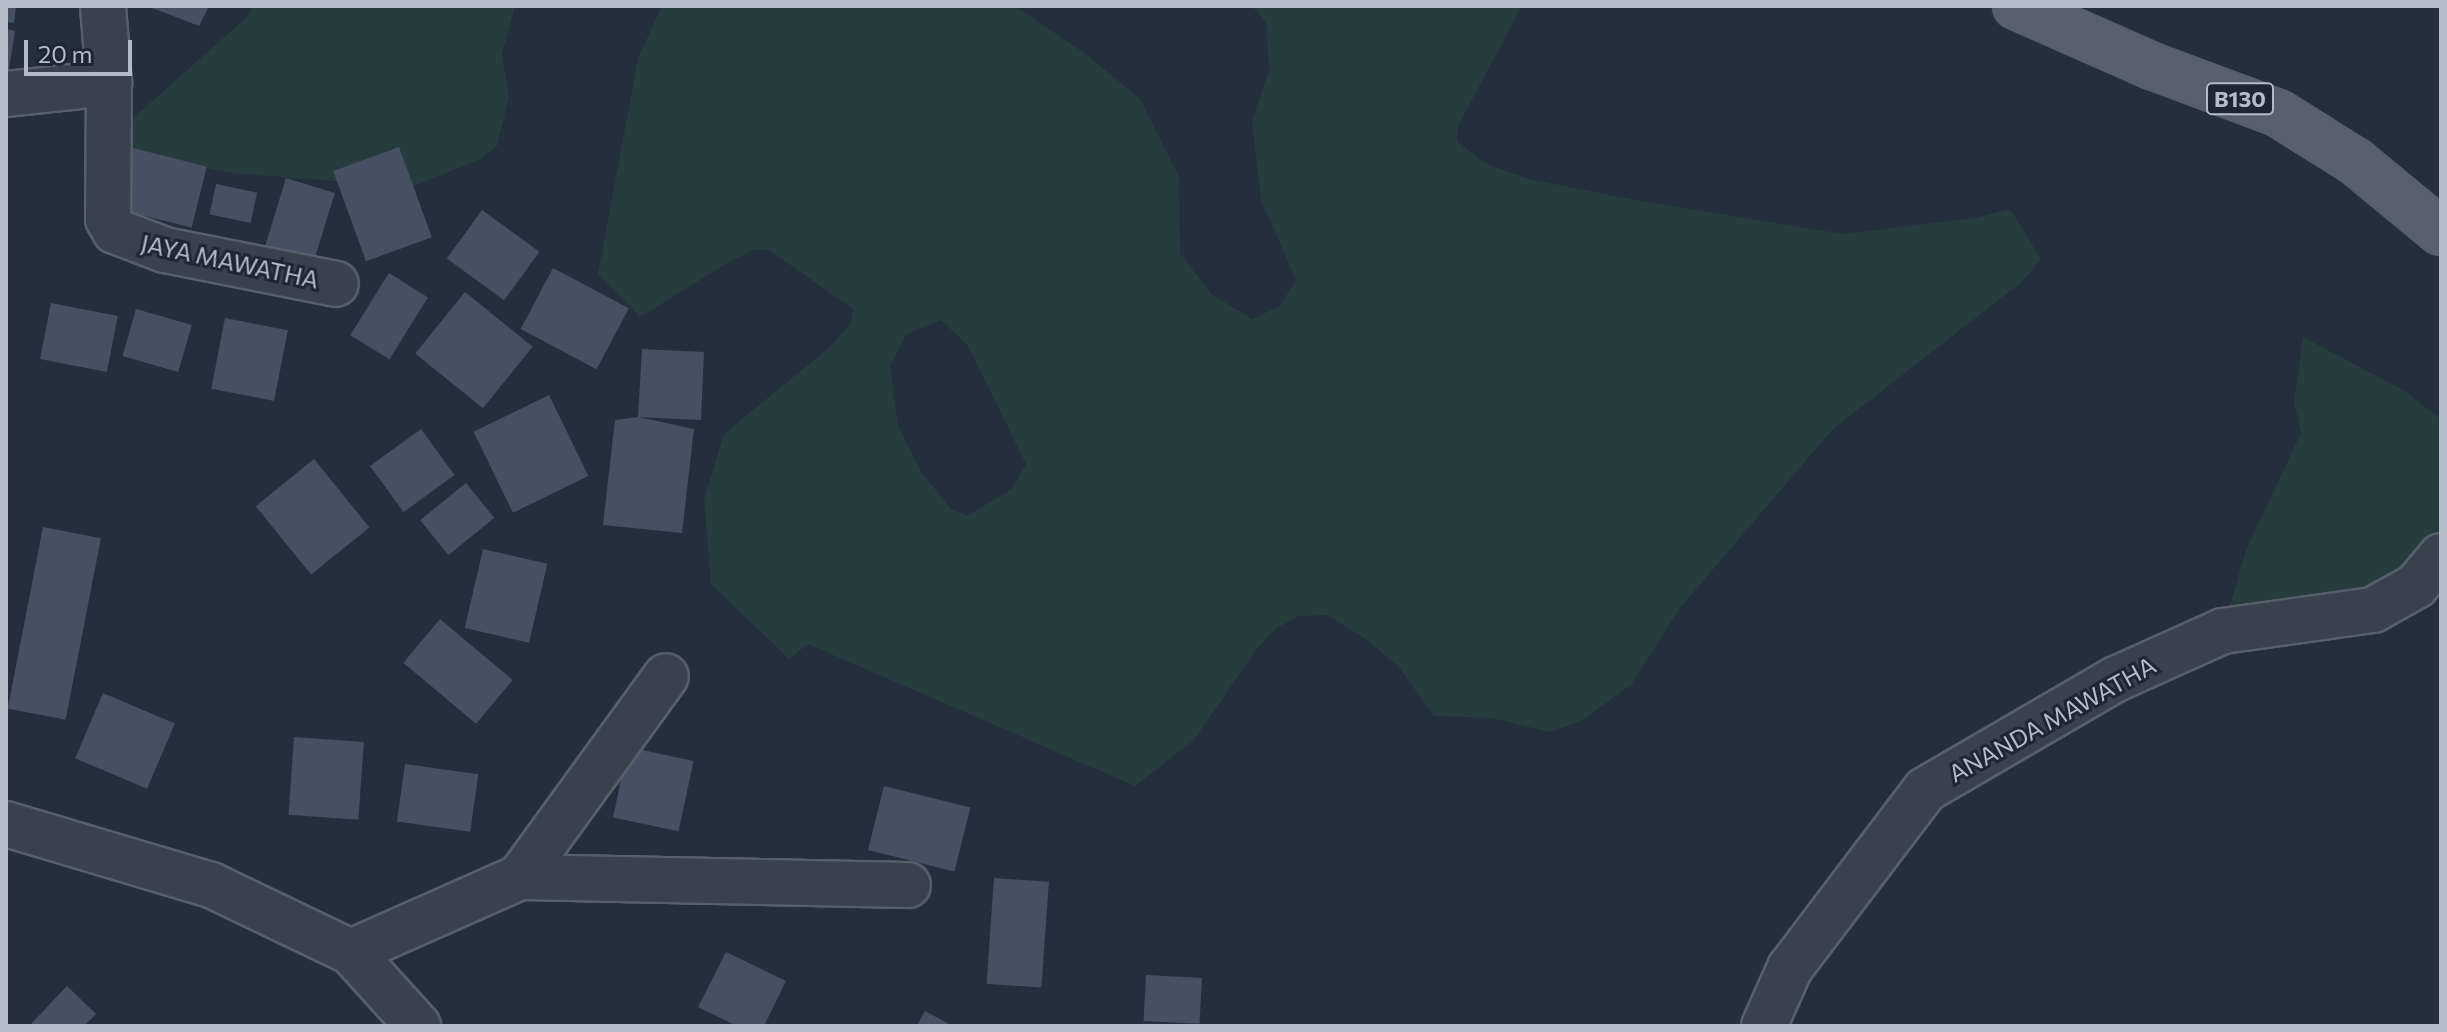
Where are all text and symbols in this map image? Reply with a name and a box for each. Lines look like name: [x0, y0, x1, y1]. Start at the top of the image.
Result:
scale bar: [28, 24, 136, 74]
text: 20 m: [38, 39, 92, 68]
road number: B130: [2206, 81, 2274, 117]
street label: JAYA MAWATHA: [138, 228, 322, 294]
street label: ANANDA MAWATHA: [1943, 650, 2161, 788]

